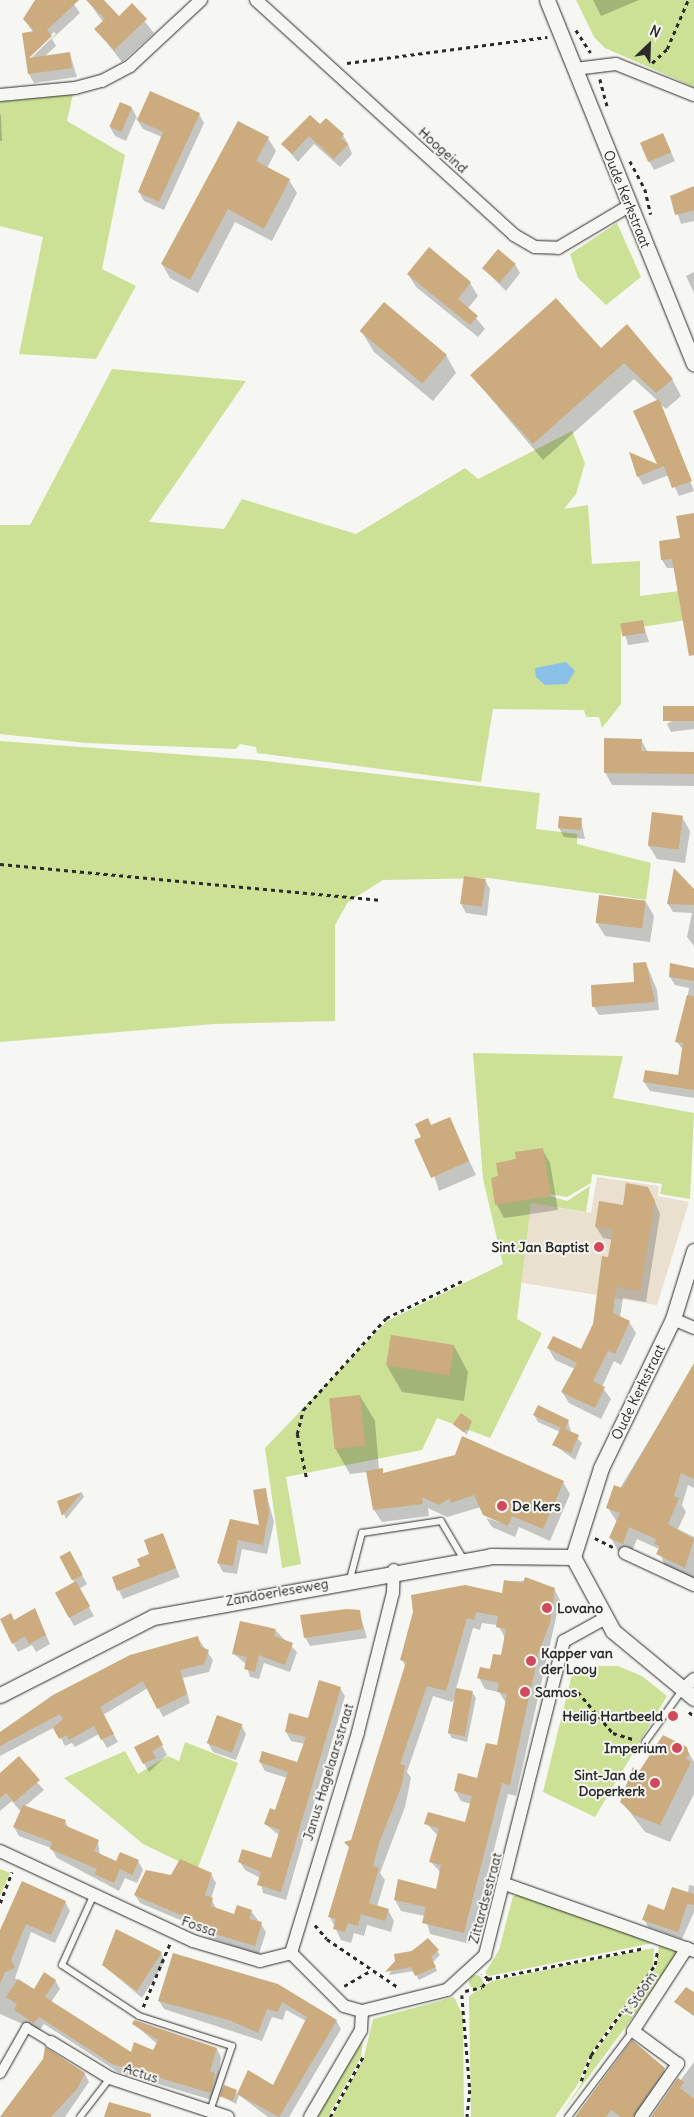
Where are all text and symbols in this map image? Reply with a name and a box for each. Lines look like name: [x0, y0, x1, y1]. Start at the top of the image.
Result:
north arrow: [624, 20, 674, 70]
text: N: [647, 21, 663, 41]
street label: Hoogeind: [415, 123, 471, 177]
street label: Oude Kerkstraat: [600, 148, 654, 250]
place label: Sint Jan Baptist: [492, 1239, 589, 1255]
marker: Sint Jan Baptist: [593, 1241, 605, 1253]
street label: Oude Kerkstraat: [608, 1342, 668, 1442]
place label: De Kers: [512, 1498, 561, 1514]
marker: De Kers: [496, 1500, 508, 1512]
street label: Zandoerleseweg: [224, 1575, 330, 1609]
place label: Lovano: [557, 1600, 603, 1616]
marker: Lovano: [541, 1602, 553, 1614]
place label: Kapper van der Looy: [541, 1645, 613, 1678]
marker: Kapper van der Looy: [525, 1655, 537, 1667]
place label: Samos: [535, 1684, 577, 1700]
marker: Samos: [519, 1686, 531, 1698]
street label: Janus Hagelaarsstraat: [299, 1701, 357, 1843]
place label: Heilig Hartbeeld: [562, 1708, 663, 1724]
marker: Heilig Hartbeeld: [667, 1710, 679, 1722]
place label: Imperium: [604, 1740, 667, 1756]
marker: Imperium: [671, 1742, 683, 1754]
place label: Sint-Jan de Doperkerk: [574, 1767, 645, 1800]
marker: Sint-Jan de Doperkerk: [649, 1777, 661, 1789]
street label: Zittardsestraat: [465, 1851, 505, 1945]
street label: Fossa: [179, 1912, 219, 1940]
street label: 't Stoom: [618, 1968, 660, 2020]
street label: Actus: [122, 2060, 160, 2086]

